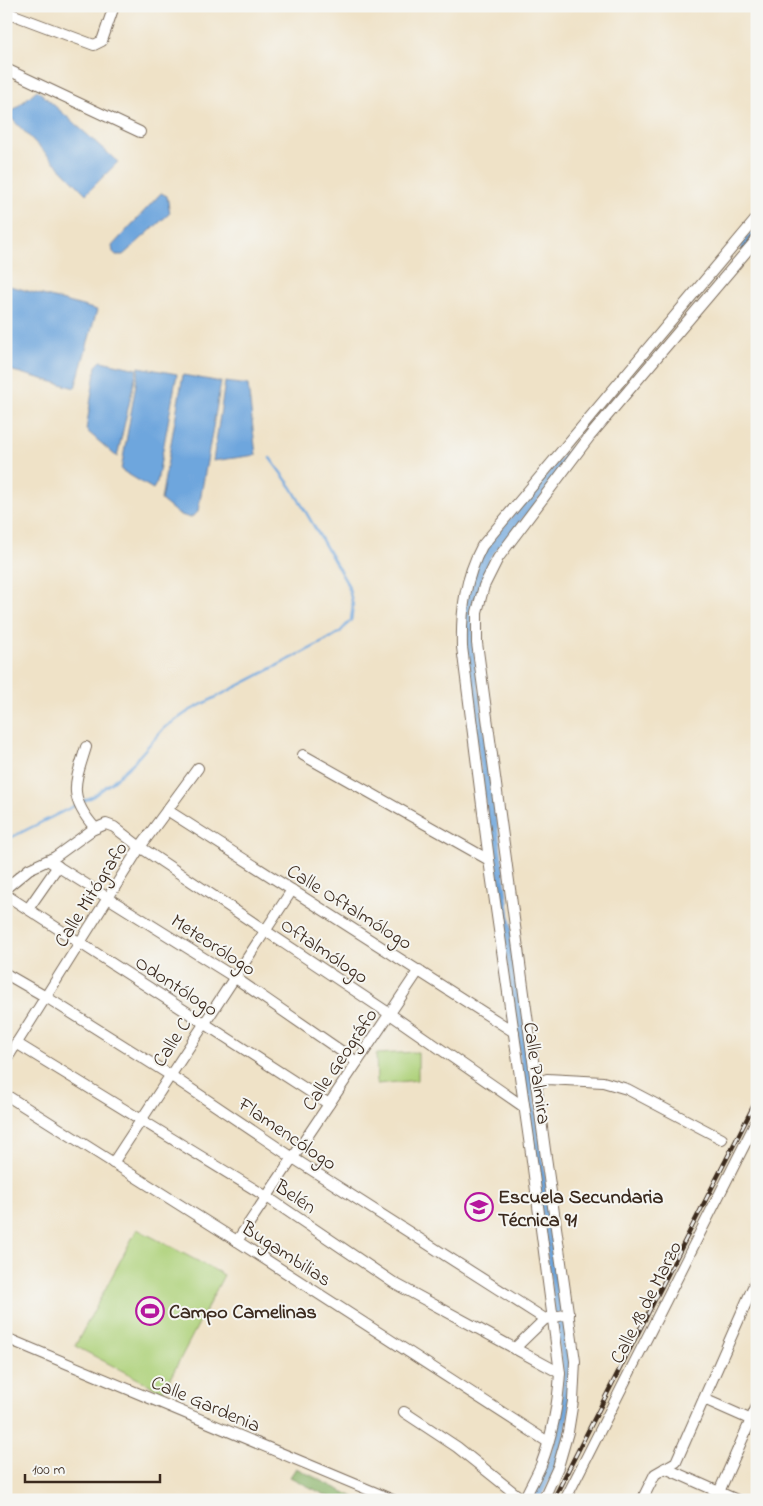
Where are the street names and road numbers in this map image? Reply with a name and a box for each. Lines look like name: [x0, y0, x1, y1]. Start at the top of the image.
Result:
street label: Calle Mitógrafo: [48, 837, 137, 954]
street label: Calle Oftalmólogo: [283, 858, 417, 954]
street label: Meteorólogo: [164, 908, 261, 985]
street label: Oftalmólogo: [276, 912, 374, 988]
street label: Odontólogo: [128, 949, 223, 1026]
street label: Calle Geográfo: [296, 1003, 387, 1118]
street label: Calle C: [146, 1013, 200, 1074]
street label: Calle Palmira: [514, 1020, 557, 1126]
street label: Flamencólogo: [230, 1091, 342, 1180]
street label: Belén: [267, 1173, 321, 1223]
street label: Bugambilias: [233, 1215, 336, 1296]
street label: Calle 18 de Marzo: [604, 1237, 691, 1370]
street label: Calle Gardenia: [146, 1369, 264, 1441]

